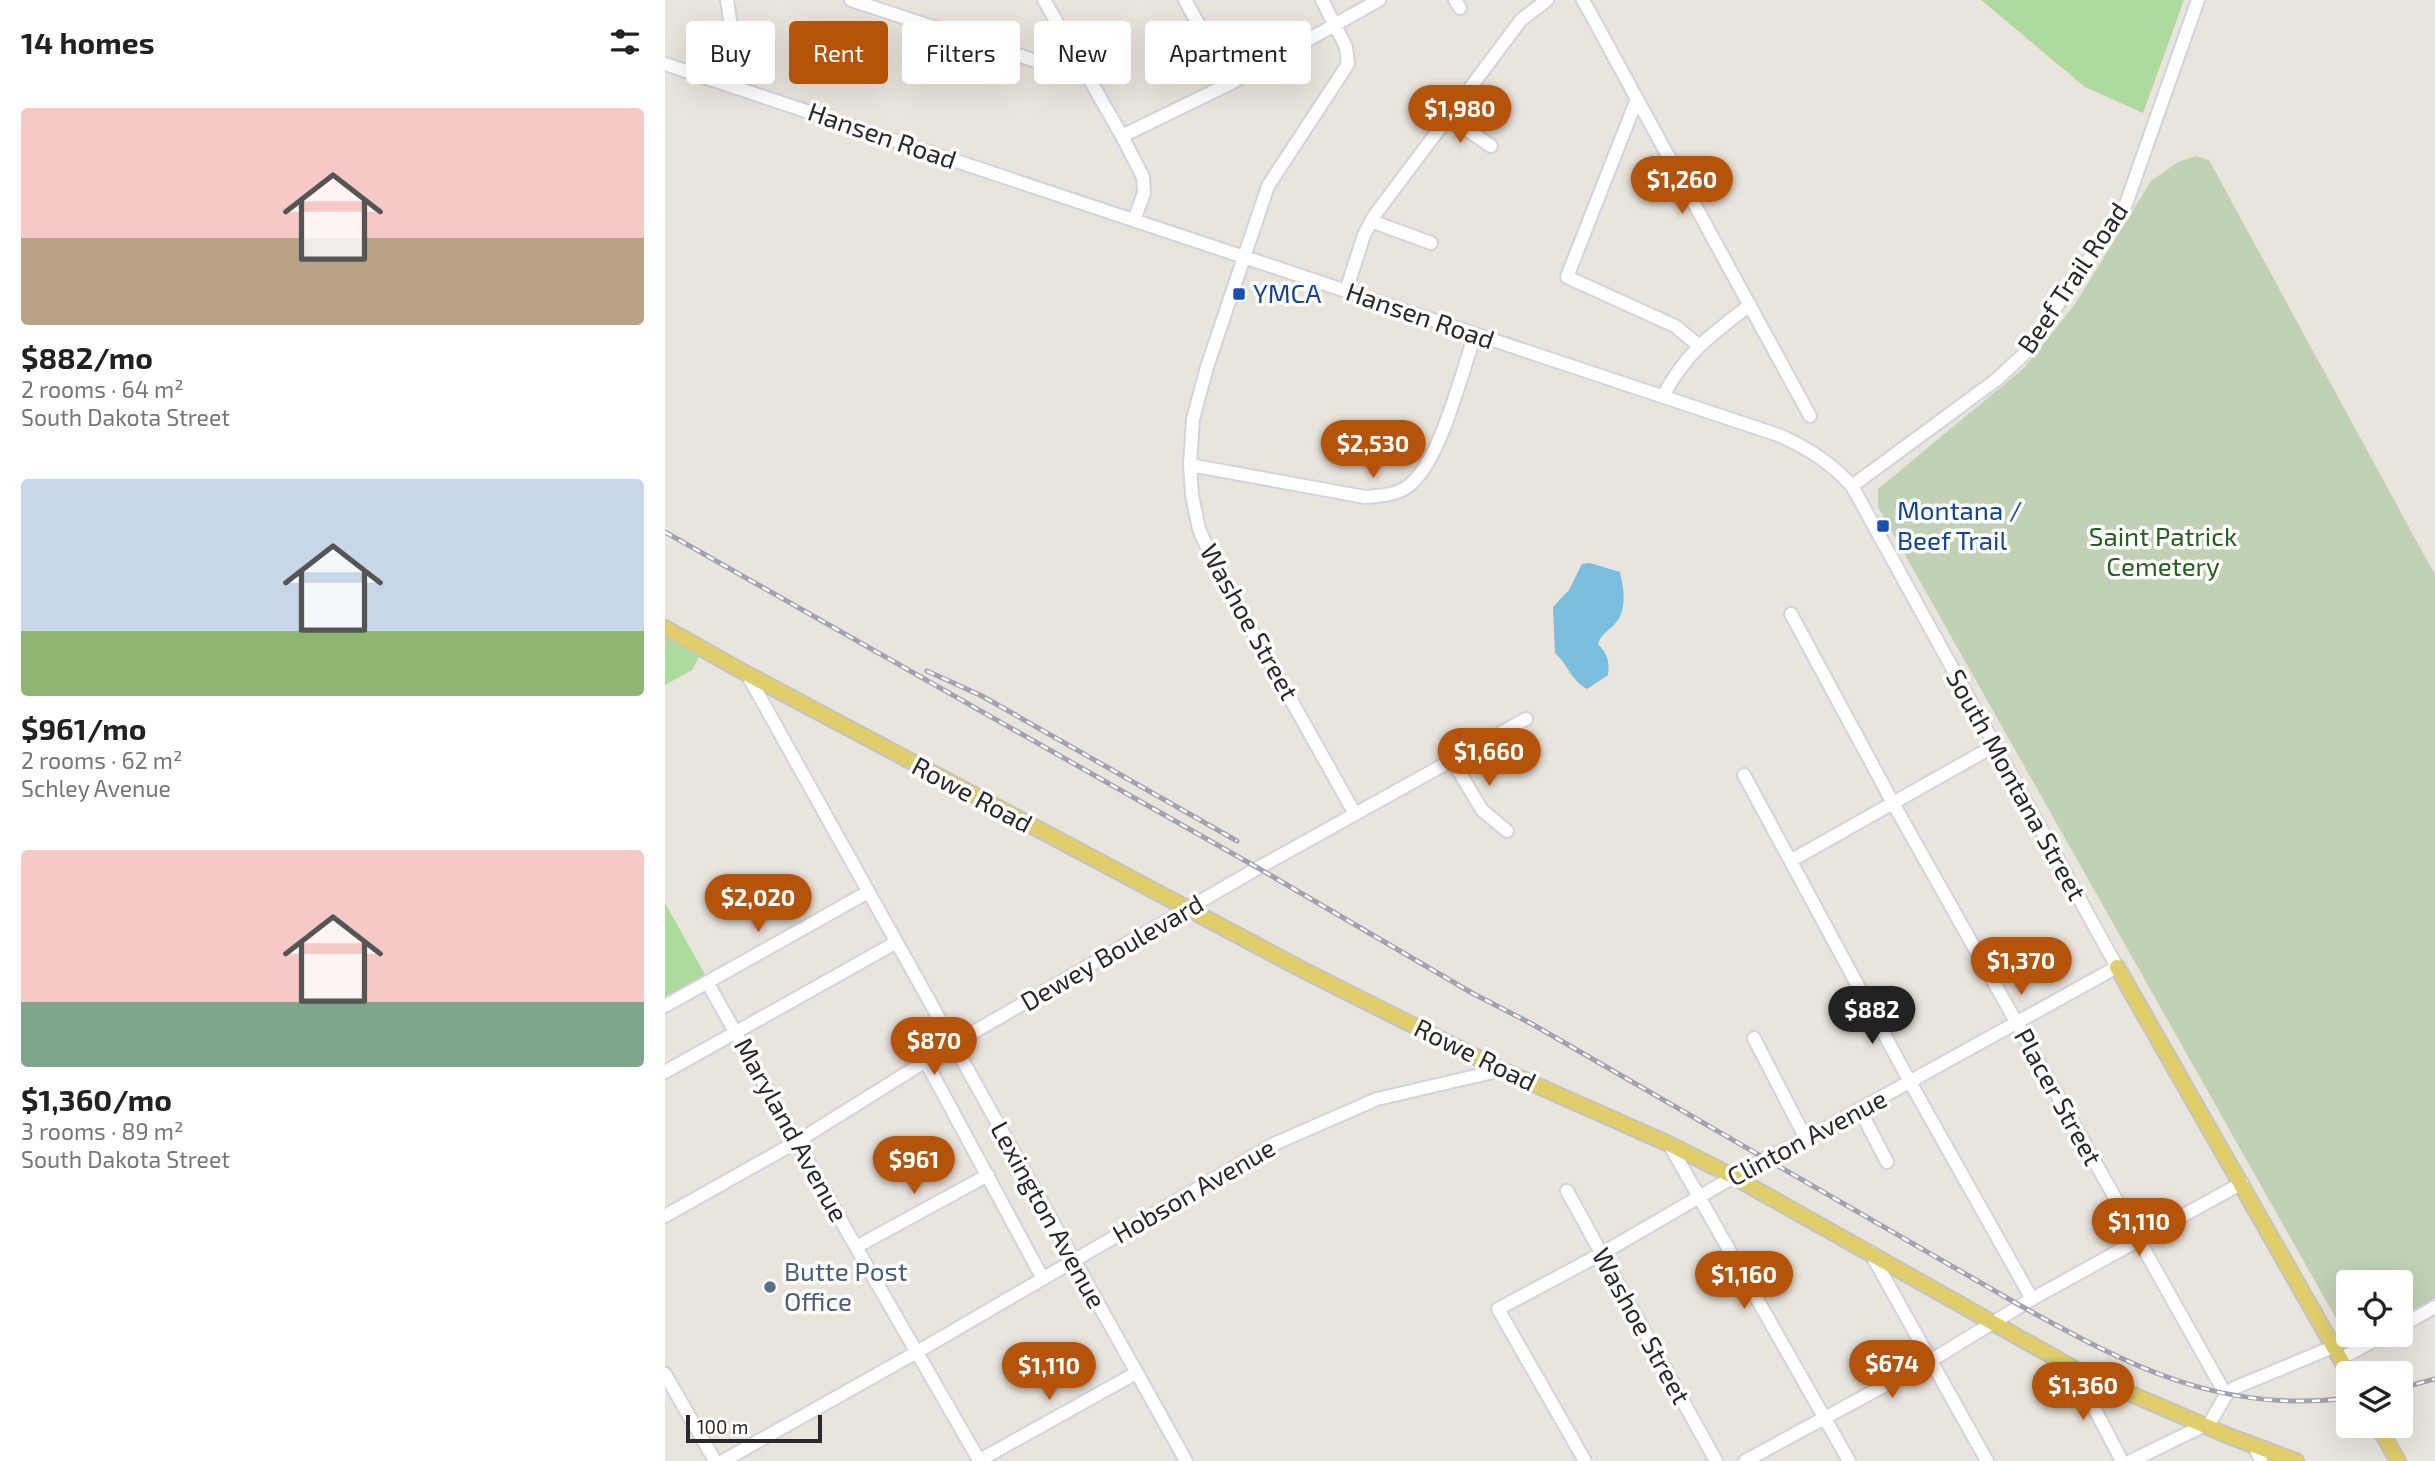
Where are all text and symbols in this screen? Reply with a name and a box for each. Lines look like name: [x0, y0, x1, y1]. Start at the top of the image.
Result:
chip: Buy: [686, 21, 775, 84]
chip: Rent: [789, 21, 888, 84]
chip: Filters: [902, 21, 1020, 84]
chip: New: [1034, 21, 1131, 84]
chip: Apartment: [1145, 21, 1311, 84]
icon: filters: [606, 23, 644, 61]
text: 14 homes: [21, 24, 155, 60]
pin: $1,980: [1403, 86, 1517, 145]
text: $1,980: [1424, 94, 1496, 122]
street label: Hansen Road: [804, 95, 961, 174]
icon: home: [270, 154, 396, 280]
pin: $1,260: [1625, 156, 1739, 216]
text: $1,260: [1647, 165, 1717, 193]
street label: Beef Trail Road: [2010, 196, 2134, 358]
street label: Hansen Road: [1342, 275, 1499, 354]
place label: YMCA: [1253, 277, 1321, 308]
marker: YMCA: [1231, 286, 1247, 302]
text: $882/mo: [21, 339, 153, 375]
text: 2 rooms · 64 m²: [21, 375, 184, 403]
text: South Dakota Street: [21, 403, 230, 431]
pin: $2,530: [1316, 420, 1430, 480]
text: $2,530: [1337, 429, 1409, 457]
place label: Montana / Beef Trail: [1897, 494, 2022, 555]
marker: Montana / Beef Trail: [1875, 518, 1891, 534]
park label: Saint Patrick Cemetery: [2089, 520, 2237, 581]
icon: home: [270, 525, 396, 651]
street label: Washoe Street: [1195, 538, 1306, 705]
street label: South Montana Street: [1941, 663, 2094, 905]
text: $961/mo: [21, 710, 147, 746]
pin: $1,660: [1432, 728, 1546, 788]
text: $1,660: [1454, 737, 1524, 765]
text: 2 rooms · 62 m²: [21, 746, 183, 774]
street label: Rowe Road: [907, 749, 1038, 838]
text: Schley Avenue: [21, 774, 171, 802]
pin: $2,020: [701, 874, 815, 934]
text: $2,020: [721, 883, 795, 911]
street label: Dewey Boulevard: [1014, 887, 1208, 1017]
icon: home: [270, 896, 396, 1022]
pin: $1,370: [1964, 937, 2078, 997]
text: $1,370: [1987, 946, 2055, 974]
pin: $882: [1831, 986, 1913, 1046]
text: $882: [1844, 995, 1900, 1023]
street label: Rowe Road: [1410, 1011, 1542, 1096]
pin: $870: [893, 1018, 975, 1077]
street label: Placer Street: [2009, 1022, 2110, 1170]
text: $870: [907, 1026, 961, 1054]
street label: Maryland Avenue: [729, 1032, 856, 1227]
text: $1,360/mo: [21, 1081, 172, 1117]
street label: Clinton Avenue: [1721, 1082, 1891, 1192]
street label: Lexington Avenue: [985, 1115, 1114, 1313]
text: 3 rooms · 89 m²: [21, 1117, 183, 1145]
street label: Hobson Avenue: [1107, 1131, 1280, 1249]
pin: $961: [873, 1136, 955, 1196]
text: South Dakota Street: [21, 1145, 230, 1173]
text: $961: [889, 1145, 939, 1173]
pin: $1,110: [2082, 1198, 2196, 1258]
text: $1,110: [2108, 1207, 2170, 1235]
street label: Washoe Street: [1587, 1242, 1698, 1409]
pin: $1,160: [1687, 1252, 1801, 1311]
place label: Butte Post Office: [784, 1255, 908, 1316]
text: $1,160: [1711, 1260, 1777, 1288]
map controls: [2336, 1270, 2413, 1438]
button: locate: [2336, 1270, 2413, 1347]
marker: Butte Post Office: [762, 1279, 778, 1295]
pin: $674: [1851, 1340, 1933, 1400]
pin: $1,110: [992, 1342, 1106, 1402]
text: $674: [1865, 1349, 1919, 1377]
text: $1,110: [1018, 1351, 1080, 1379]
button: layers: [2336, 1361, 2413, 1438]
pin: $1,360: [2026, 1362, 2140, 1422]
text: $1,360: [2048, 1371, 2118, 1399]
scale bar: [686, 1412, 823, 1444]
text: 100 m: [697, 1415, 748, 1438]

